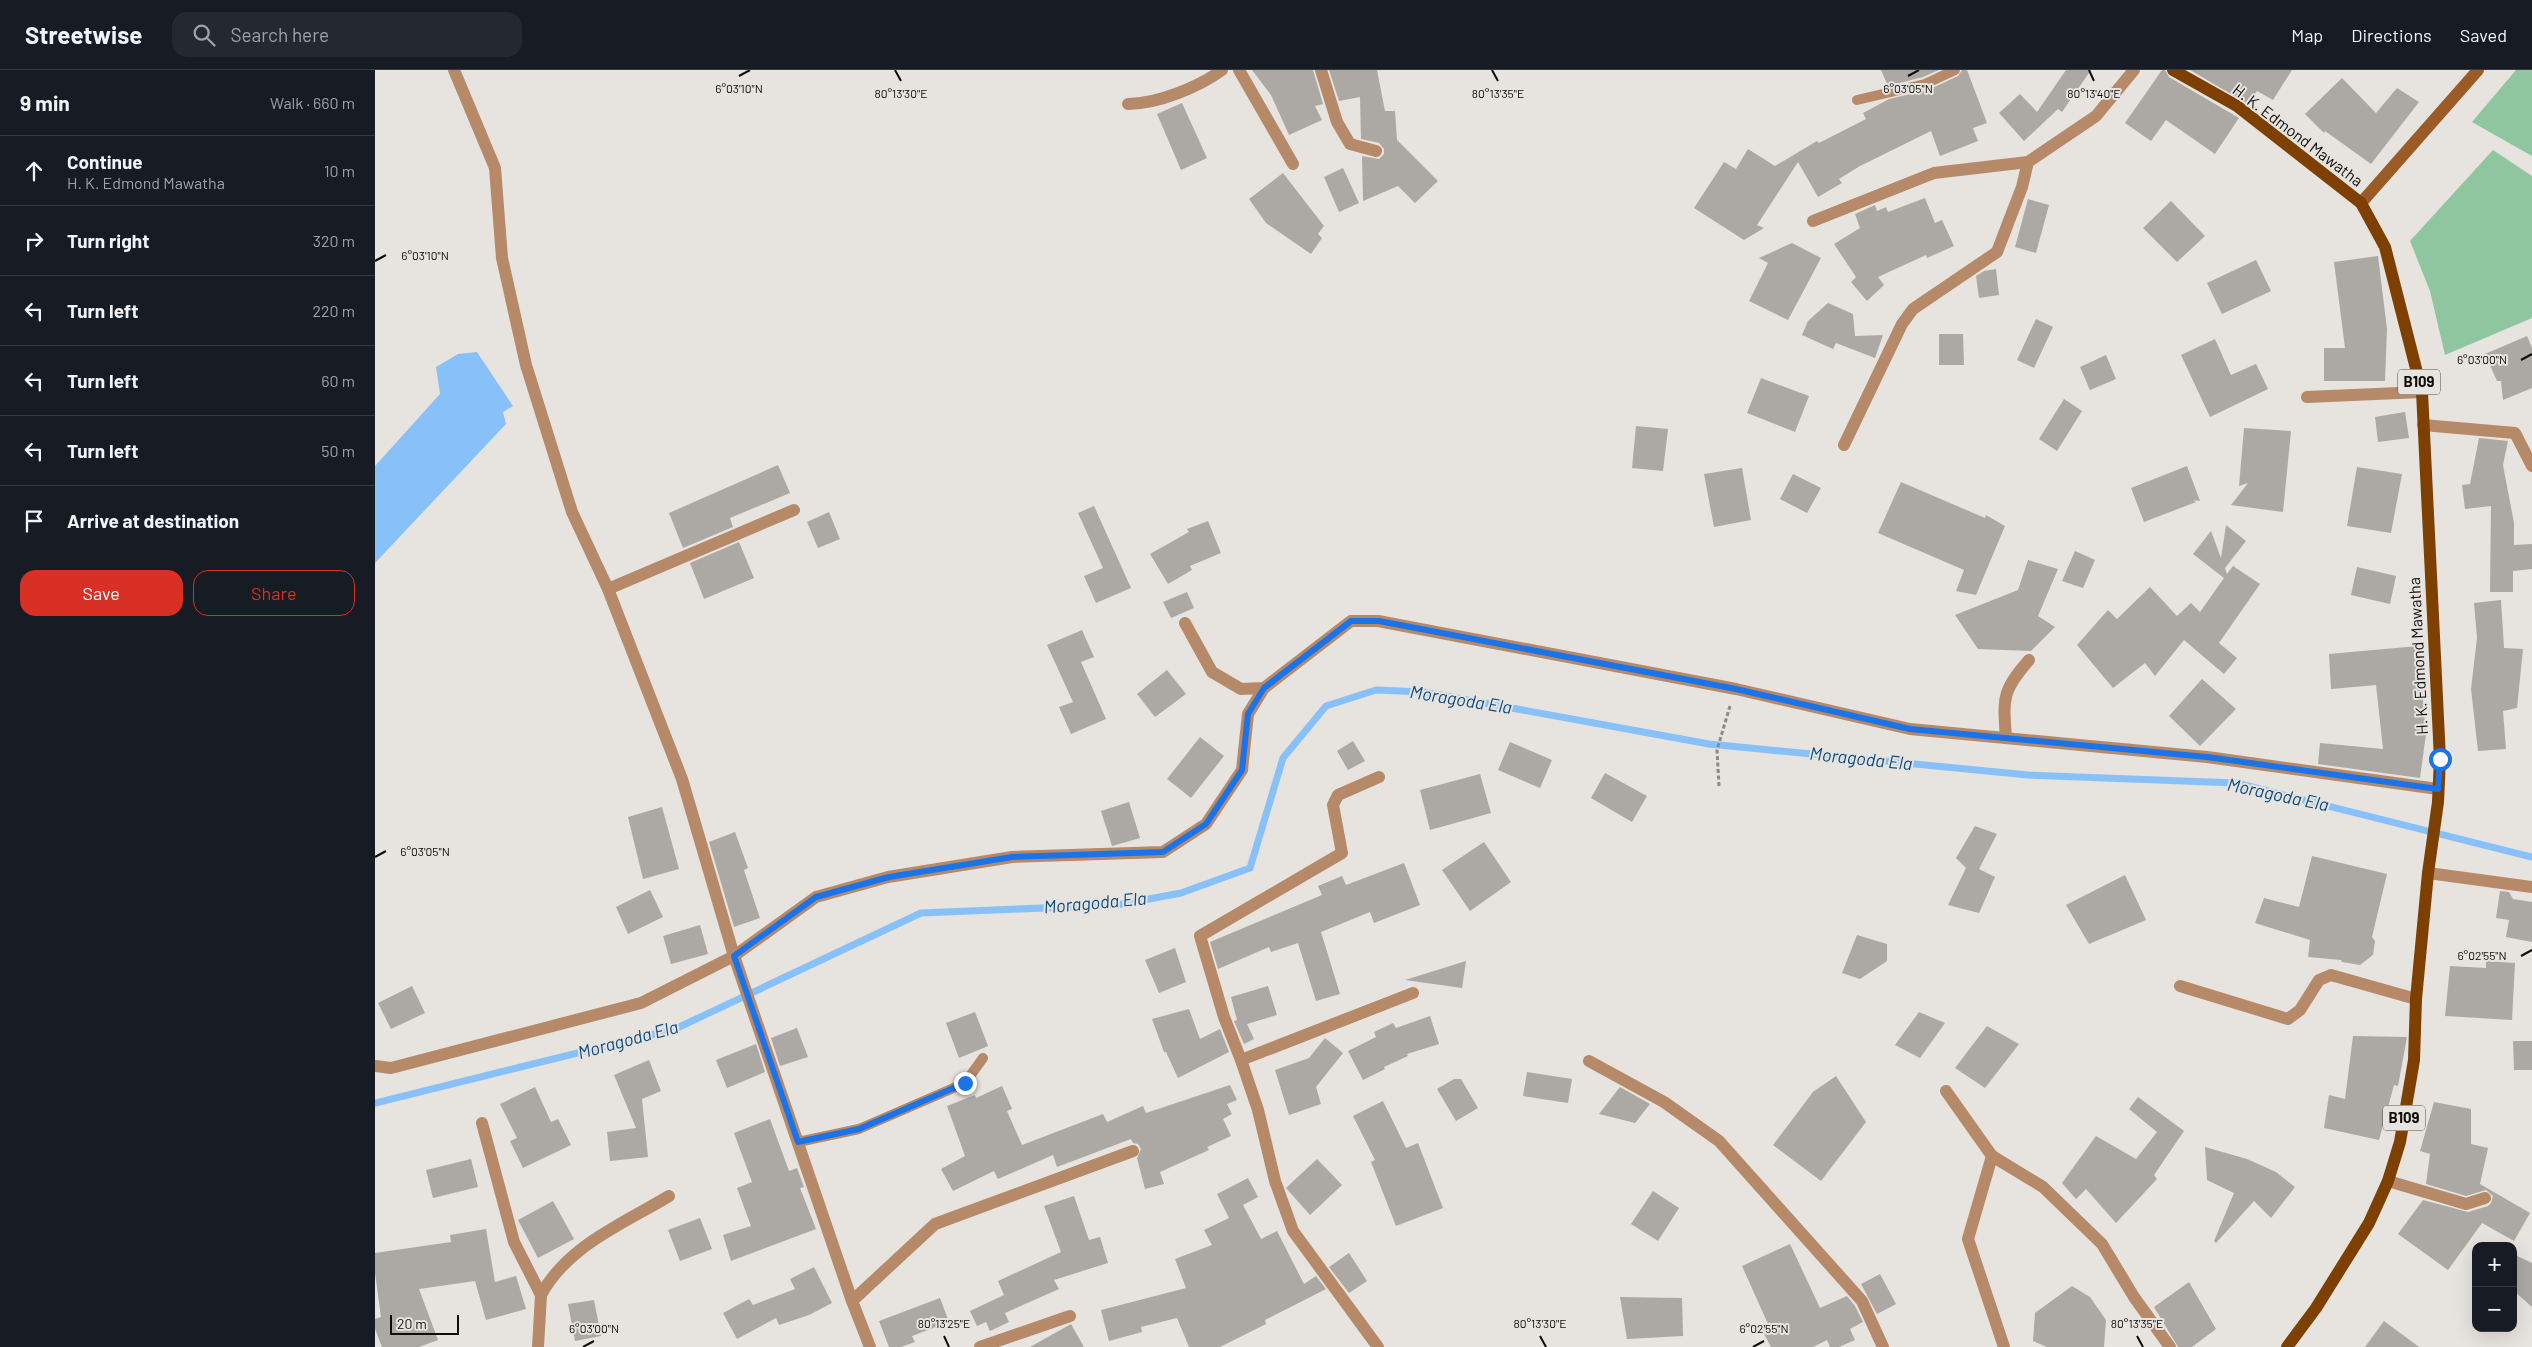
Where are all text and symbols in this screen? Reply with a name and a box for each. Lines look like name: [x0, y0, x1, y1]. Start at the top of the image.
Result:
search box: [172, 12, 522, 57]
text: Streetwise: [25, 20, 142, 49]
icon: search: [190, 21, 218, 49]
text: Search here: [230, 23, 329, 46]
text: Map: [2291, 24, 2323, 46]
text: Directions: [2351, 24, 2432, 46]
text: Saved: [2460, 24, 2507, 46]
street label: H. K. Edmond Mawatha: [2230, 80, 2367, 190]
text: 6°03'10"N: [715, 81, 763, 95]
text: 6°03'05"N: [1883, 81, 1933, 95]
text: 80°13'30"E: [875, 86, 927, 100]
text: 80°13'35"E: [1472, 86, 1524, 100]
text: 80°13'40"E: [2067, 86, 2121, 100]
text: 9 min: [20, 90, 70, 115]
text: Walk · 660 m: [270, 93, 355, 112]
text: Continue: [67, 150, 143, 173]
icon: ahead: [20, 157, 48, 185]
text: 10 m: [324, 161, 355, 180]
text: H. K. Edmond Mawatha: [67, 173, 225, 192]
icon: right: [20, 227, 48, 255]
text: Turn right: [67, 229, 149, 252]
text: 320 m: [313, 231, 355, 250]
text: 6°03'10"N: [401, 248, 449, 262]
icon: left: [20, 297, 48, 325]
text: Turn left: [67, 299, 138, 322]
text: 220 m: [312, 301, 355, 320]
text: 6°03'00"N: [2457, 352, 2507, 366]
icon: left: [20, 367, 48, 395]
text: Turn left: [67, 369, 138, 392]
road number: B109: [2398, 370, 2440, 394]
text: 60 m: [321, 371, 355, 390]
icon: left: [20, 437, 48, 465]
text: Turn left: [67, 439, 138, 462]
text: 50 m: [321, 441, 355, 460]
icon: arrive: [20, 507, 48, 535]
text: Arrive at destination: [67, 509, 239, 532]
button: Save: [20, 570, 183, 616]
button: Share: [193, 570, 355, 616]
street label: H. K. Edmond Mawatha: [2404, 577, 2431, 735]
water label: Moragoda Ela: [1408, 680, 1514, 718]
water label: Moragoda Ela: [1809, 742, 1914, 774]
route start: [2429, 748, 2452, 771]
water label: Moragoda Ela: [2225, 773, 2331, 816]
text: 6°03'05"N: [400, 844, 450, 858]
water label: Moragoda Ela: [1043, 887, 1147, 917]
text: 6°02'55"N: [2457, 948, 2507, 962]
water label: Moragoda Ela: [575, 1015, 680, 1063]
route end: [954, 1072, 977, 1095]
road number: B109: [2383, 1106, 2425, 1130]
map controls: [2472, 1242, 2517, 1332]
button: +: [2472, 1242, 2517, 1287]
button: −: [2472, 1287, 2517, 1332]
scale bar: [390, 1312, 459, 1335]
text: 20 m: [397, 1315, 427, 1332]
text: 80°13'25"E: [918, 1316, 970, 1330]
text: 80°13'30"E: [1514, 1316, 1566, 1330]
text: 80°13'35"E: [2111, 1316, 2163, 1330]
text: 6°03'00"N: [569, 1321, 619, 1335]
text: 6°02'55"N: [1739, 1321, 1789, 1335]

